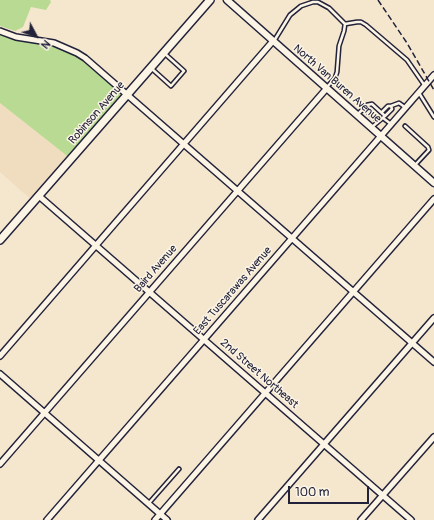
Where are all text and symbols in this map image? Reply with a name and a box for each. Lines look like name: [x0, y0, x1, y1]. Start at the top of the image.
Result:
north arrow: [16, 16, 56, 56]
text: N: [38, 37, 53, 51]
street label: North Van Buren Avenue: [290, 42, 384, 126]
street label: Robinson Avenue: [66, 79, 128, 147]
street label: Baird Avenue: [132, 243, 180, 295]
street label: East Tuscarawas Avenue: [191, 244, 275, 338]
street label: 2nd Street Northeast: [217, 337, 301, 411]
scale bar: [290, 478, 371, 504]
text: 100 m: [295, 485, 329, 500]

